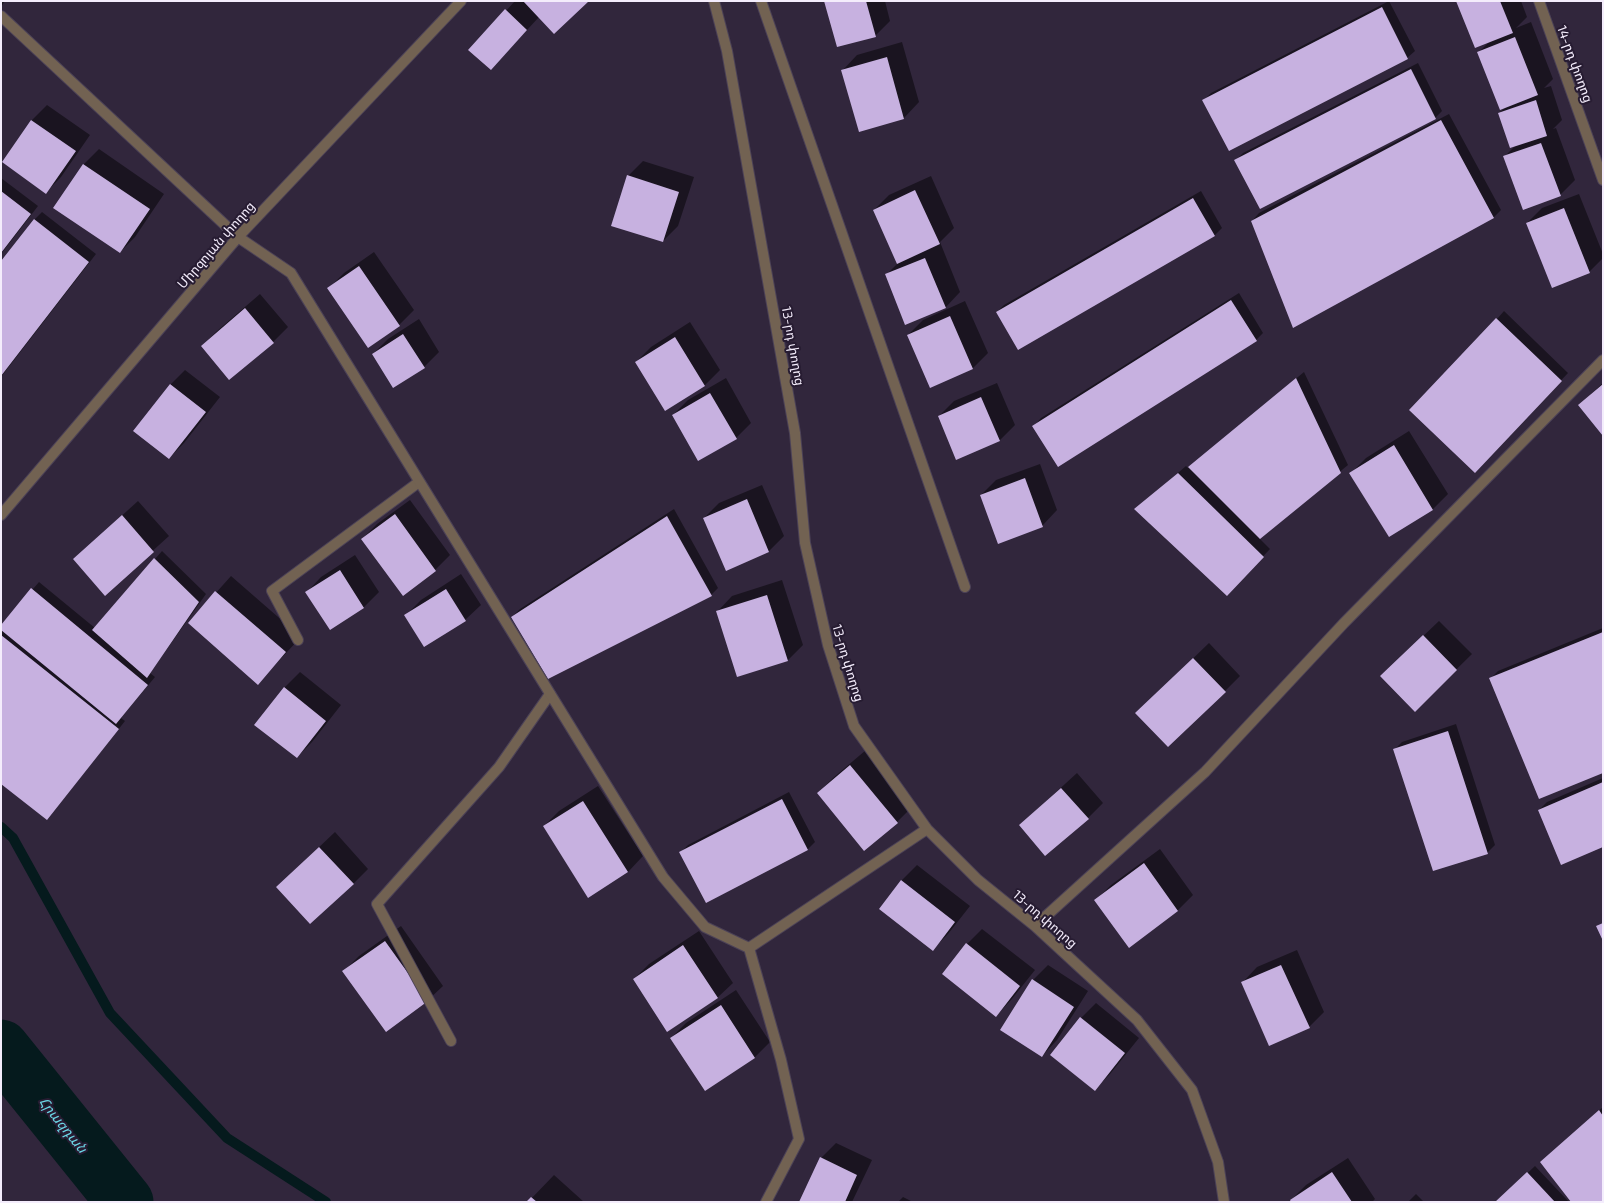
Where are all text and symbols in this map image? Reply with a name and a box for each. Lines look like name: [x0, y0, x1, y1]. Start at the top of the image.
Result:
street label: 14-րդ փողոց: [1554, 23, 1596, 105]
street label: Միրզոյան փողոց: [174, 198, 258, 292]
street label: 13-րդ փողոց: [778, 305, 808, 387]
street label: 13-րդ փողոց: [829, 622, 867, 704]
street label: 13-րդ փողոց: [1010, 887, 1080, 951]
water label: Հրազդան: [35, 1094, 91, 1156]

